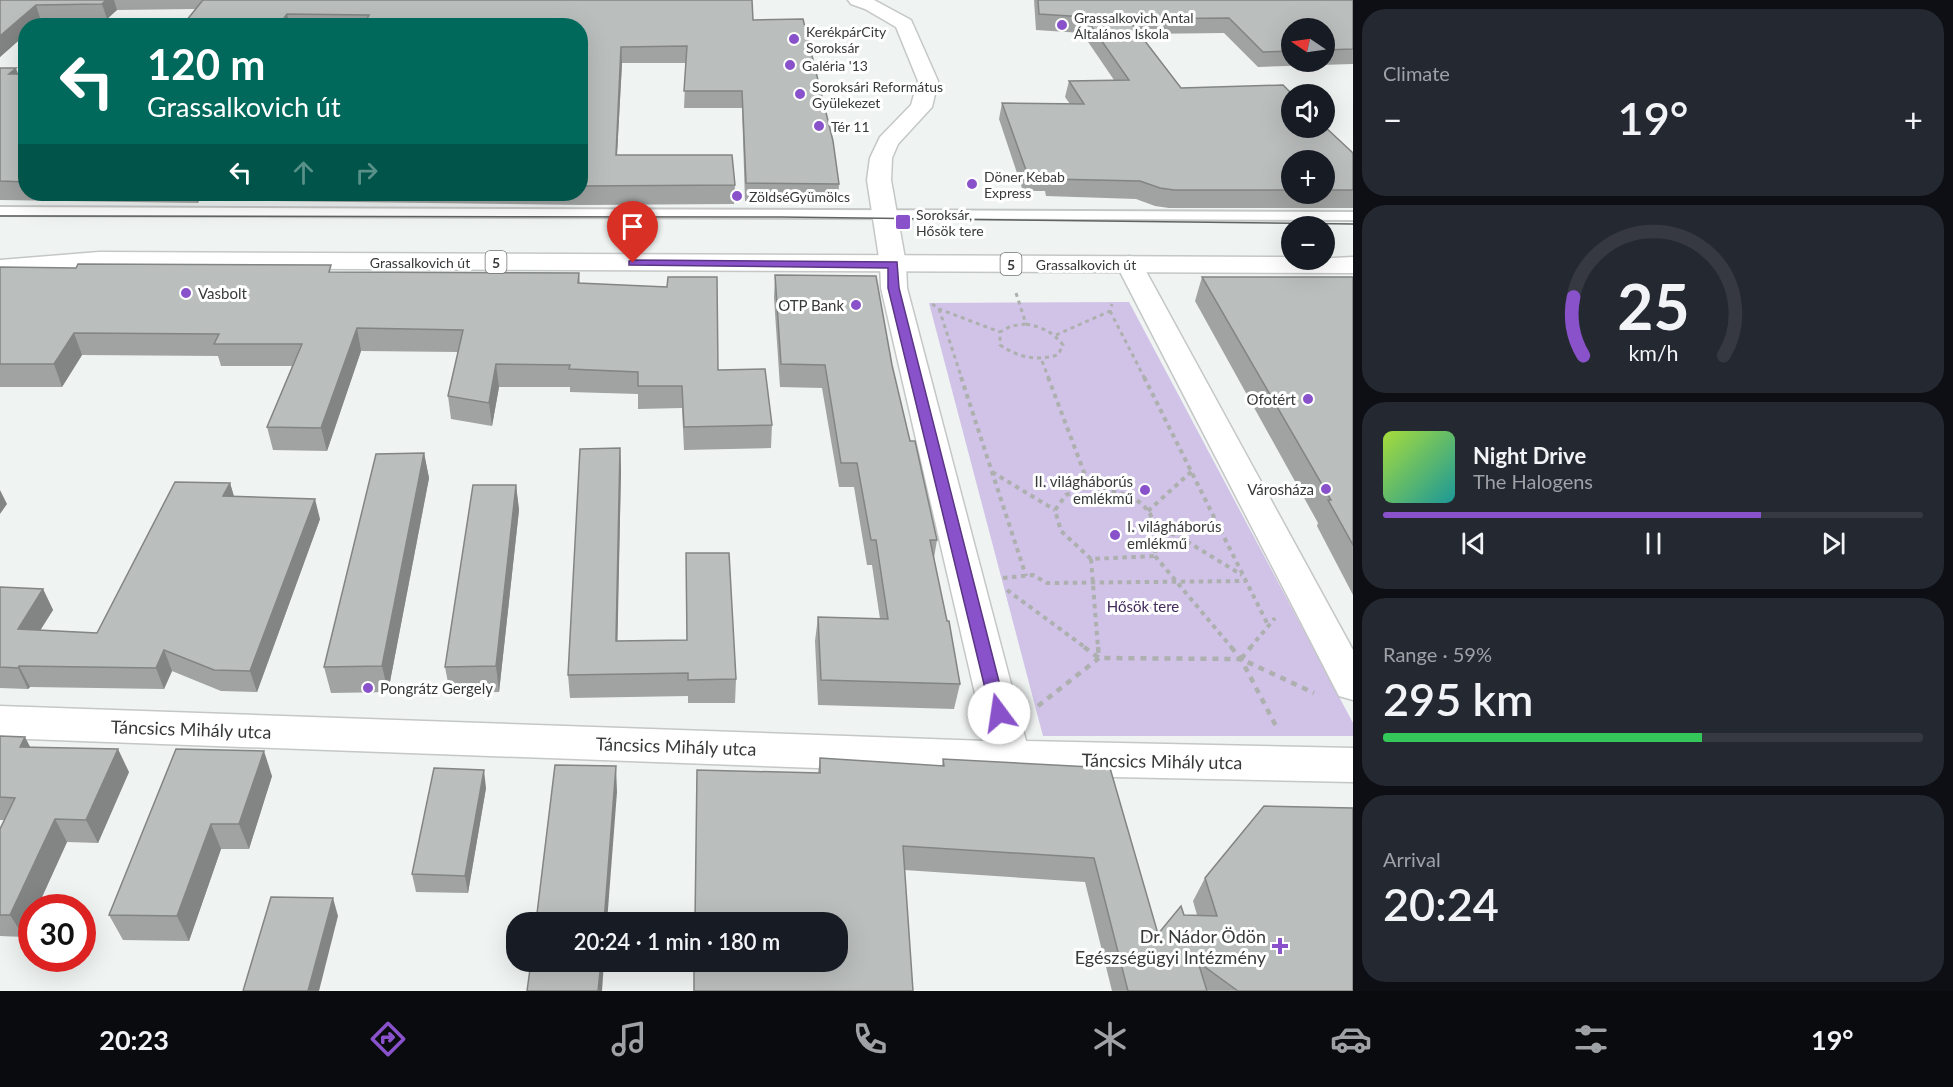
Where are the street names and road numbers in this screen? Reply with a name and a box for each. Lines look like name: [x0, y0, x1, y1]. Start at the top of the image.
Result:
road number: 5: [486, 251, 506, 273]
road number: 5: [1000, 253, 1022, 275]
street label: Grassalkovich út: [370, 254, 470, 271]
street label: Grassalkovich út: [1036, 256, 1136, 273]
street label: Táncsics Mihály utca: [110, 715, 272, 743]
street label: Táncsics Mihály utca: [595, 732, 757, 760]
street label: Táncsics Mihály utca: [1081, 749, 1243, 773]

